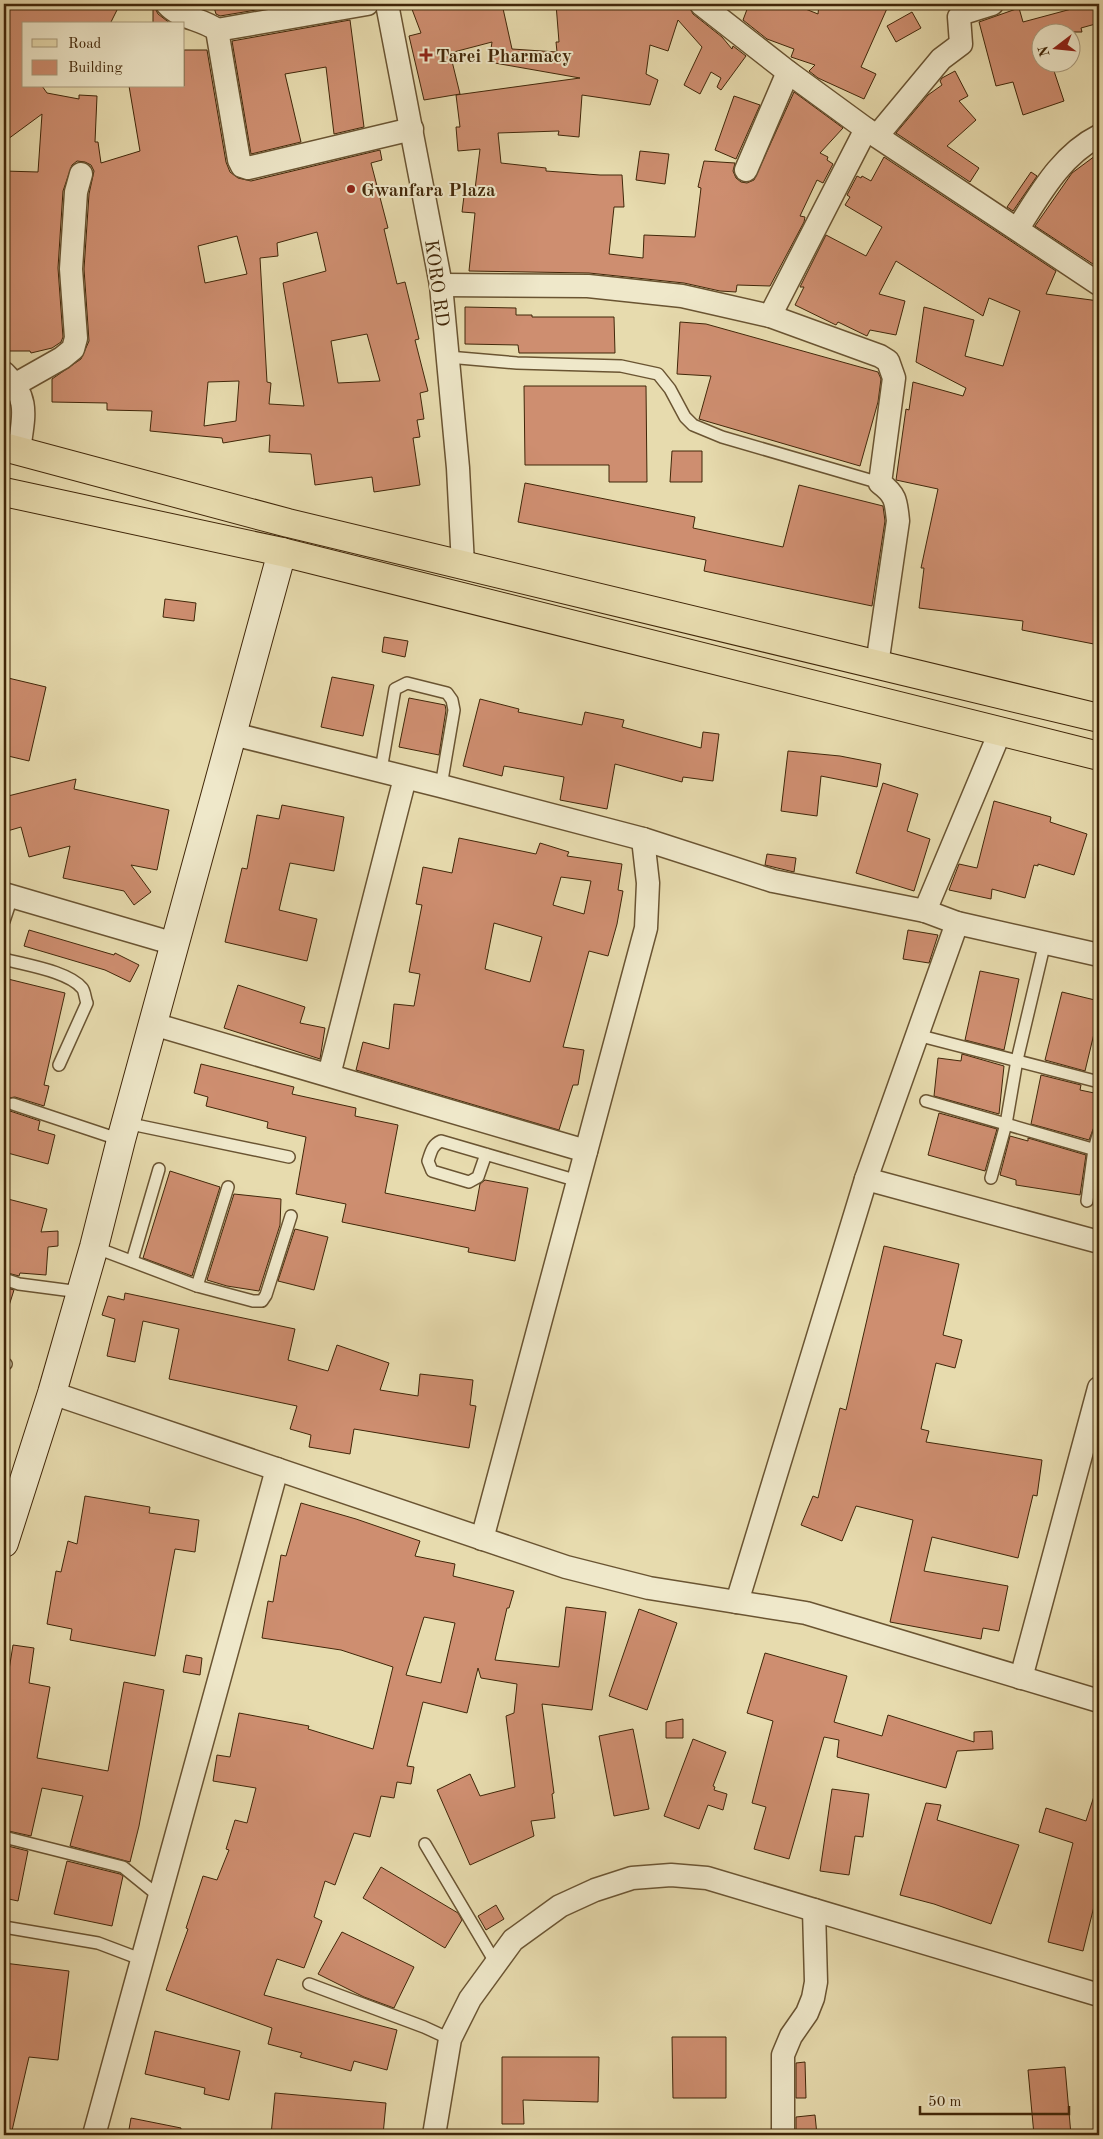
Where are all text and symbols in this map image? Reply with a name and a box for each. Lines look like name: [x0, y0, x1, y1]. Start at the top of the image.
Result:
legend: [22, 22, 185, 88]
north arrow: [1030, 22, 1080, 72]
text: Road: [68, 37, 102, 52]
text: N: [1036, 44, 1053, 58]
place label: Tarei Pharmacy: [436, 48, 572, 67]
marker: Tarei Pharmacy: [420, 49, 432, 61]
text: Building: [68, 61, 123, 76]
place label: Gwanfara Plaza: [361, 182, 496, 201]
marker: Gwanfara Plaza: [345, 183, 357, 195]
street label: KORO RD: [420, 239, 451, 328]
scale bar: [920, 2084, 1069, 2116]
text: 50 m: [928, 2095, 962, 2110]

